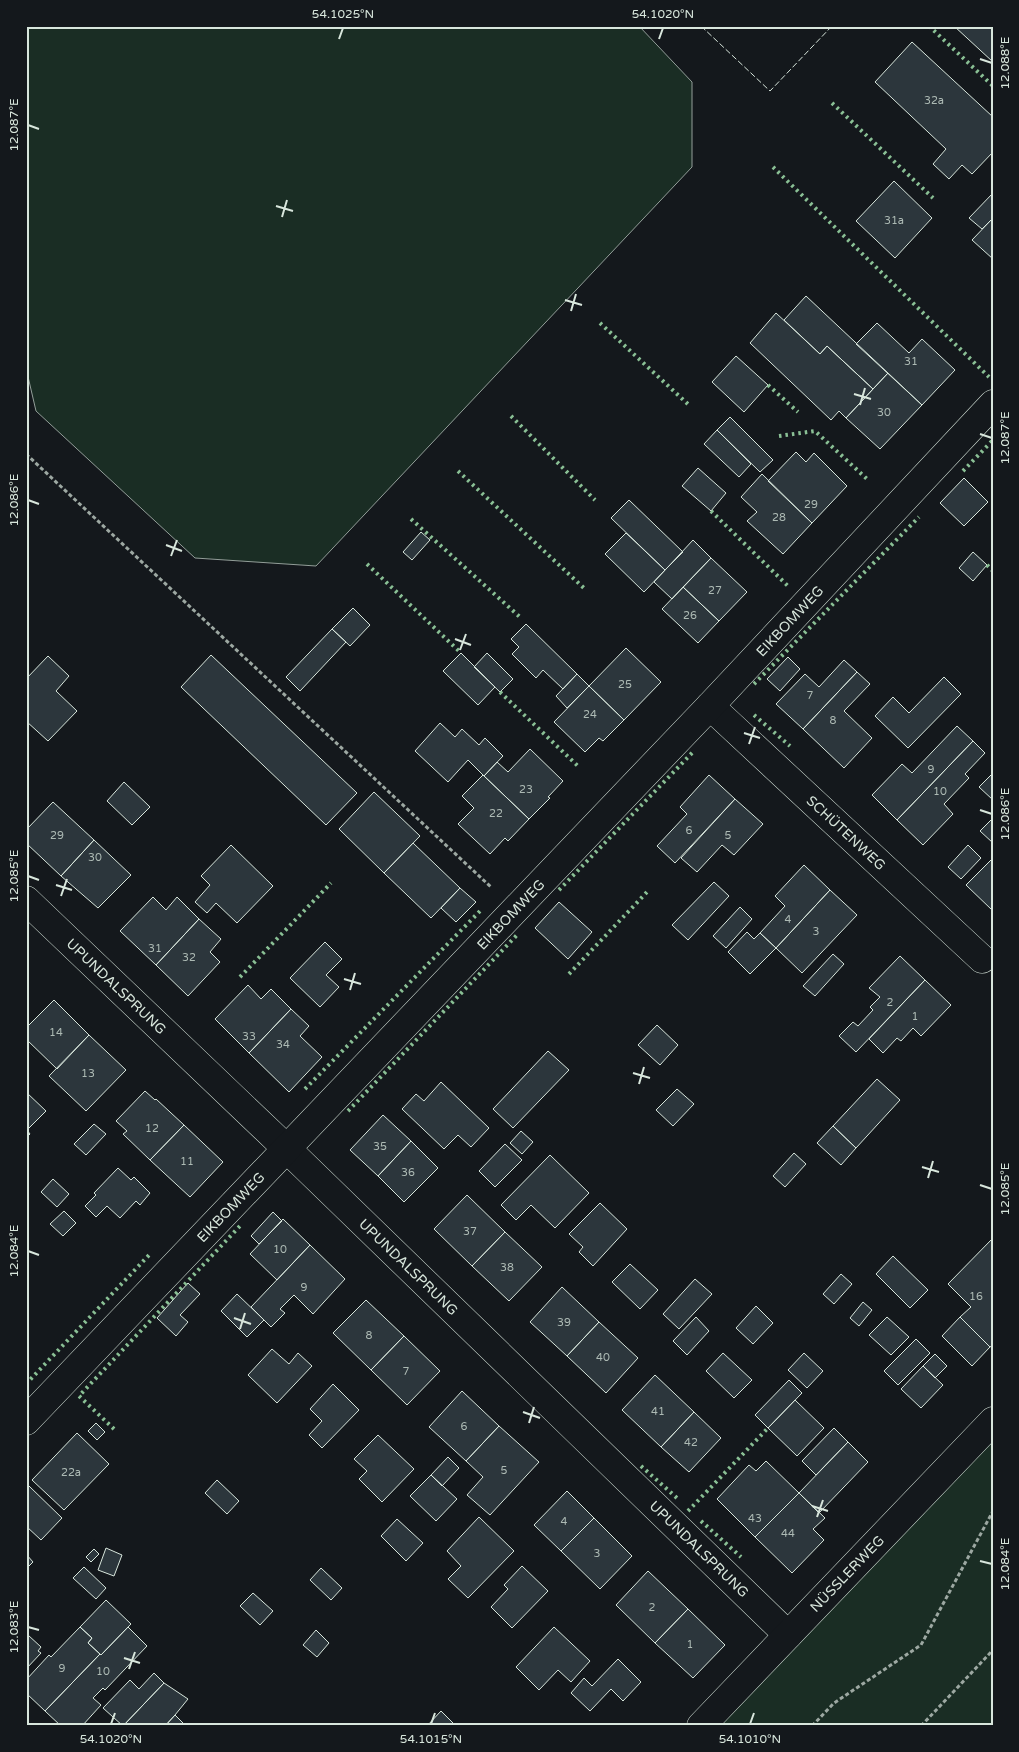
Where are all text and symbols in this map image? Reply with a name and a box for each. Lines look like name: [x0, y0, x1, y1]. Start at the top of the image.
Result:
text: 54.1025°N: [312, 7, 374, 21]
text: 54.1020°N: [632, 7, 694, 21]
text: 12.088°E: [998, 36, 1012, 90]
house number: 32a: [924, 94, 944, 107]
text: 12.087°E: [7, 98, 21, 152]
house number: 31a: [884, 214, 904, 227]
house number: 31: [904, 355, 918, 368]
house number: 30: [877, 406, 891, 419]
text: 12.087°E: [998, 411, 1012, 465]
text: 12.086°E: [7, 473, 21, 526]
house number: 29: [804, 498, 818, 511]
house number: 28: [772, 511, 786, 524]
street label: EIKBOMWEG: [753, 582, 827, 660]
house number: 27: [708, 584, 722, 597]
house number: 26: [683, 609, 697, 622]
house number: 25: [618, 678, 632, 691]
house number: 7: [807, 689, 814, 702]
house number: 24: [583, 708, 597, 721]
house number: 8: [830, 714, 837, 727]
house number: 9: [928, 763, 935, 776]
house number: 23: [519, 783, 533, 796]
house number: 10: [933, 785, 947, 798]
text: 12.086°E: [998, 787, 1012, 840]
street label: SCHÜTENWEG: [803, 792, 889, 874]
house number: 22: [489, 807, 503, 820]
house number: 6: [686, 824, 693, 837]
house number: 29: [50, 829, 64, 842]
house number: 5: [725, 829, 732, 842]
text: 12.085°E: [7, 849, 21, 902]
house number: 30: [88, 851, 102, 864]
street label: EIKBOMWEG: [474, 876, 548, 953]
house number: 4: [785, 913, 792, 926]
house number: 3: [813, 925, 820, 938]
street label: UPUNDALSPRUNG: [63, 935, 169, 1038]
house number: 31: [148, 942, 162, 955]
house number: 32: [182, 951, 196, 964]
house number: 2: [887, 996, 894, 1009]
house number: 1: [912, 1010, 918, 1023]
house number: 14: [49, 1026, 63, 1039]
house number: 33: [242, 1030, 256, 1043]
house number: 34: [276, 1038, 290, 1051]
house number: 13: [81, 1067, 95, 1080]
house number: 12: [145, 1122, 159, 1135]
house number: 35: [373, 1140, 387, 1153]
house number: 11: [180, 1155, 194, 1168]
text: 12.085°E: [998, 1162, 1012, 1215]
house number: 36: [401, 1166, 415, 1179]
street label: EIKBOMWEG: [194, 1169, 268, 1246]
street label: UPUNDALSPRUNG: [355, 1215, 461, 1319]
text: 12.084°E: [7, 1224, 21, 1278]
house number: 37: [463, 1225, 477, 1238]
house number: 10: [273, 1243, 287, 1256]
house number: 38: [500, 1261, 514, 1274]
house number: 9: [301, 1281, 308, 1294]
house number: 16: [969, 1290, 983, 1303]
house number: 39: [557, 1316, 571, 1329]
house number: 8: [366, 1329, 373, 1342]
house number: 40: [596, 1351, 610, 1364]
house number: 7: [403, 1365, 410, 1378]
house number: 41: [651, 1405, 665, 1418]
house number: 6: [461, 1420, 468, 1433]
house number: 42: [684, 1436, 698, 1449]
house number: 5: [501, 1464, 508, 1477]
house number: 22a: [61, 1466, 81, 1479]
street label: UPUNDALSPRUNG: [646, 1497, 752, 1601]
house number: 43: [748, 1512, 762, 1525]
house number: 4: [561, 1515, 568, 1528]
house number: 44: [781, 1527, 795, 1540]
street label: NÜSSLERWEG: [807, 1532, 888, 1616]
text: 12.084°E: [998, 1537, 1012, 1591]
house number: 3: [594, 1547, 601, 1560]
text: 12.083°E: [7, 1600, 21, 1654]
house number: 2: [649, 1601, 656, 1614]
house number: 1: [687, 1638, 693, 1651]
house number: 9: [59, 1662, 66, 1675]
house number: 10: [96, 1665, 110, 1678]
text: 54.1020°N: [80, 1732, 142, 1746]
text: 54.1015°N: [400, 1732, 462, 1746]
text: 54.1010°N: [719, 1732, 781, 1746]

